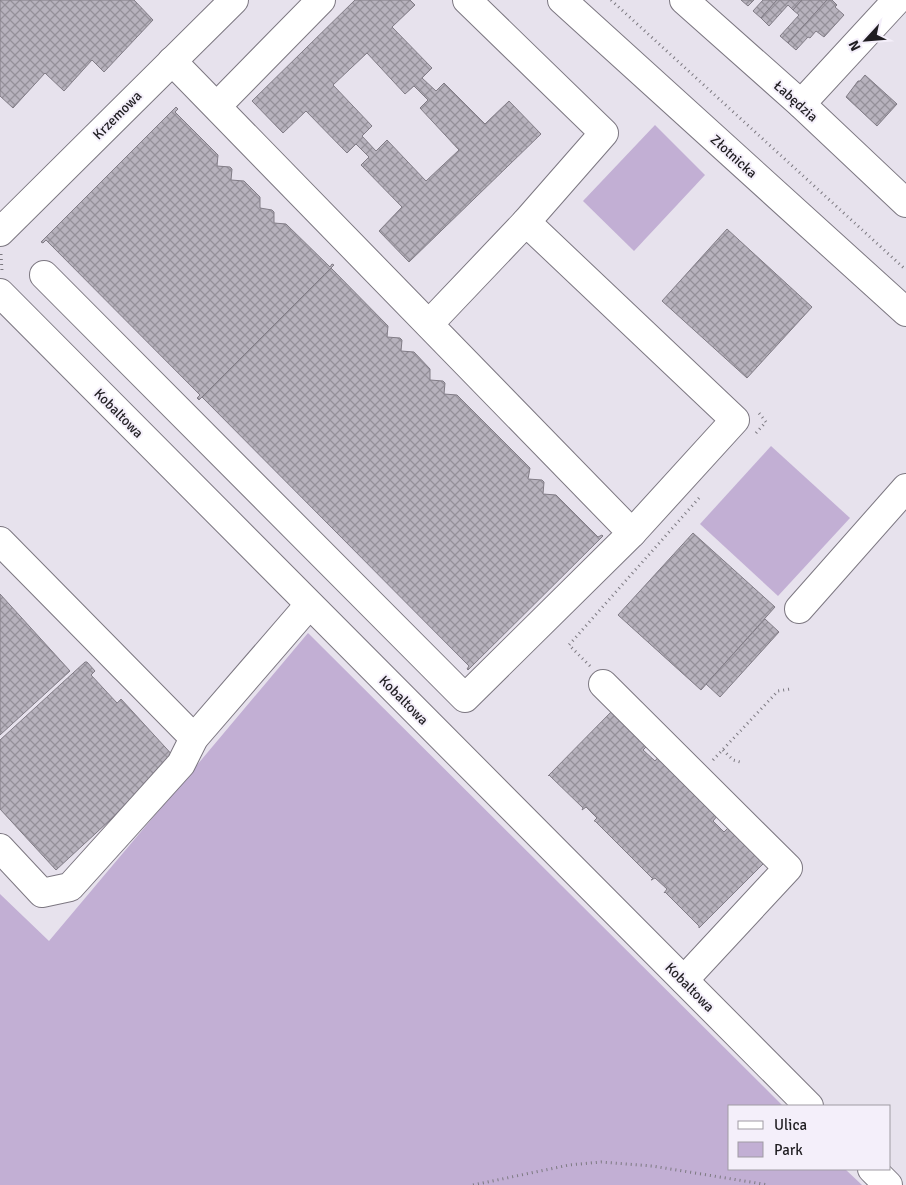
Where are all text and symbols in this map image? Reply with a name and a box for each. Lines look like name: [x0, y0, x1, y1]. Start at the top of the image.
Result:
north arrow: [841, 15, 891, 65]
text: N: [845, 37, 865, 54]
street label: Łabędzia: [770, 77, 821, 126]
street label: Krzemowa: [89, 87, 145, 143]
street label: Złotnicka: [707, 131, 760, 182]
street label: Kobaltowa: [90, 385, 147, 442]
street label: Kobaltowa: [375, 672, 432, 729]
street label: Kobaltowa: [661, 959, 718, 1016]
legend: [728, 1105, 891, 1170]
text: Ulica: [774, 1116, 807, 1134]
text: Park: [774, 1141, 803, 1159]

